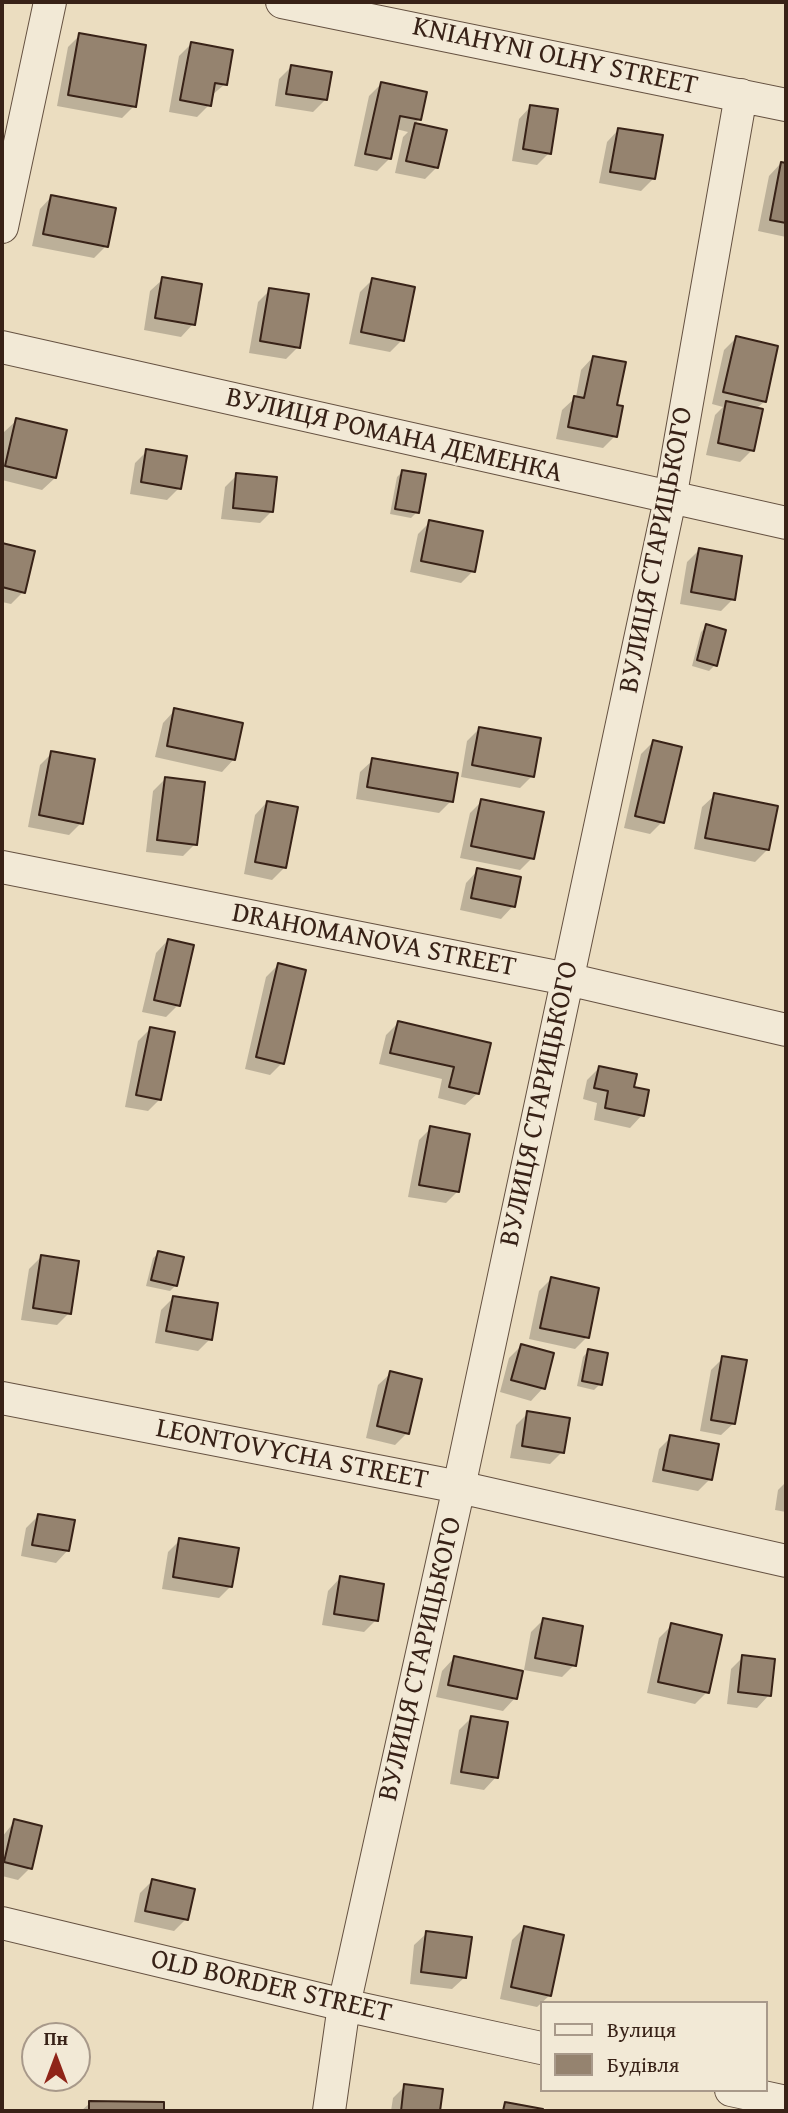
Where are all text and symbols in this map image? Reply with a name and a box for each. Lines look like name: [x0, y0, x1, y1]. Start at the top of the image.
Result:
street label: KNIAHYNI OLHY STREET: [409, 10, 701, 104]
street label: ВУЛИЦЯ РОМАНА ДЕМЕНКА: [223, 381, 565, 491]
street label: ВУЛИЦЯ СТАРИЦЬКОГО: [613, 404, 701, 696]
street label: DRAHOMANOVA STREET: [229, 897, 519, 985]
street label: ВУЛИЦЯ СТАРИЦЬКОГО: [493, 958, 587, 1250]
street label: LEONTOVYCHA STREET: [153, 1412, 431, 1498]
street label: ВУЛИЦЯ СТАРИЦЬКОГО: [372, 1514, 470, 1804]
street label: OLD BORDER STREET: [147, 1943, 395, 2031]
legend: [540, 2001, 767, 2092]
text: Вулиця: [607, 2014, 676, 2045]
north arrow: [21, 2022, 91, 2092]
text: Пн: [44, 2024, 68, 2052]
text: Будівля: [607, 2049, 679, 2080]

